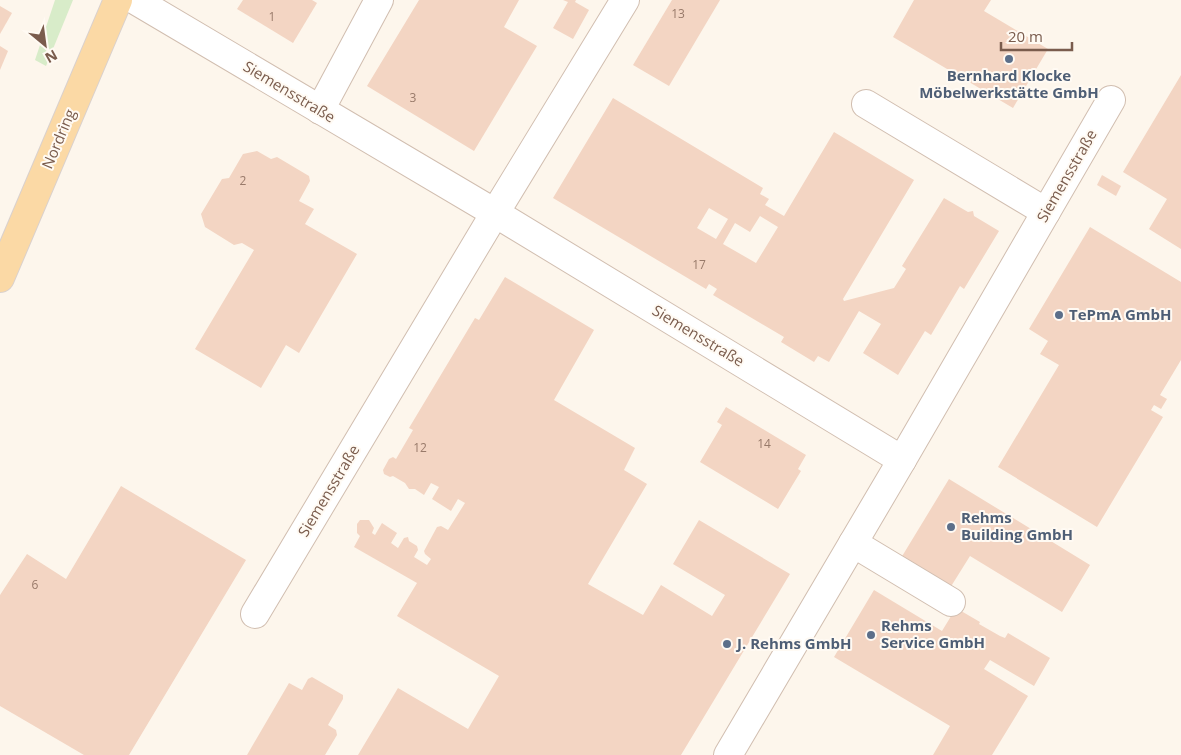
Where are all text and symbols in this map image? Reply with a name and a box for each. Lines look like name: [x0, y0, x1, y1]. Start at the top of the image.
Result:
house number: 13: [671, 5, 685, 22]
house number: 1: [269, 8, 275, 25]
north arrow: [20, 20, 70, 70]
scale bar: [1001, 20, 1072, 52]
text: 20 m: [1008, 26, 1043, 46]
text: N: [42, 46, 61, 68]
marker: Bernhard Klocke Möbelwerkstätte GmbH: [1003, 53, 1015, 65]
street label: Siemensstraße: [240, 56, 339, 126]
place label: Bernhard Klocke Möbelwerkstätte GmbH: [919, 65, 1099, 102]
house number: 3: [410, 89, 417, 106]
street label: Nordring: [37, 106, 80, 171]
street label: Siemensstraße: [1032, 126, 1101, 225]
house number: 2: [240, 172, 247, 189]
house number: 17: [692, 256, 706, 273]
street label: Siemensstraße: [649, 300, 748, 370]
place label: TePmA GmbH: [1069, 304, 1172, 324]
marker: TePmA GmbH: [1053, 309, 1065, 321]
house number: 14: [757, 435, 771, 452]
house number: 12: [413, 439, 427, 456]
street label: Siemensstraße: [293, 441, 363, 540]
place label: Rehms Building GmbH: [961, 507, 1073, 544]
marker: Rehms Building GmbH: [945, 521, 957, 533]
house number: 6: [32, 576, 39, 593]
place label: Rehms Service GmbH: [881, 615, 985, 652]
marker: Rehms Service GmbH: [865, 629, 877, 641]
place label: J. Rehms GmbH: [735, 633, 851, 653]
marker: J. Rehms GmbH: [721, 638, 733, 650]

